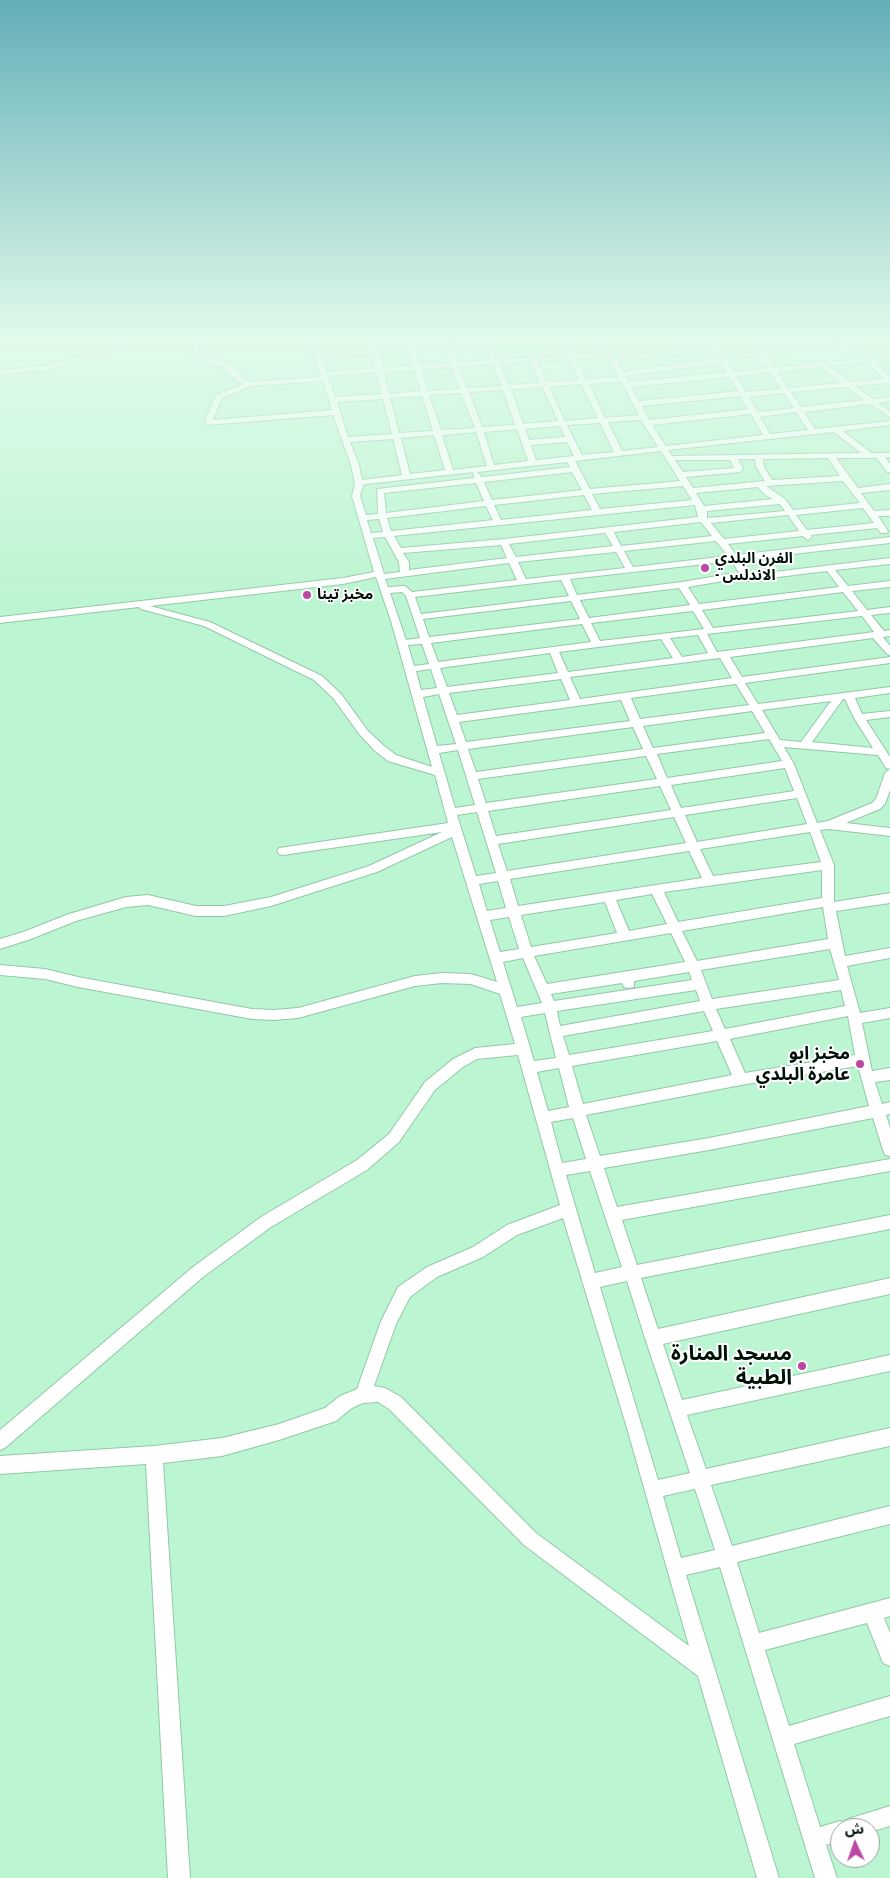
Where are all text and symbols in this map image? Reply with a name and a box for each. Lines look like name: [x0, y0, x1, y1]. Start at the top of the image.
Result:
place label: الفرن البلدي - الاندلس: [715, 550, 793, 585]
marker: الفرن البلدي - الاندلس: [699, 562, 711, 574]
place label: مخبز تينا: [317, 586, 373, 604]
marker: مخبز تينا: [301, 589, 313, 601]
place label: مخبز ابو عامرة البلدي: [756, 1043, 850, 1086]
marker: مخبز ابو عامرة البلدي: [854, 1058, 866, 1070]
place label: مسجد المنارة الطبية: [671, 1341, 792, 1391]
marker: مسجد المنارة الطبية: [796, 1360, 808, 1372]
north arrow: [830, 1818, 880, 1868]
text: ش: [844, 1820, 864, 1839]

